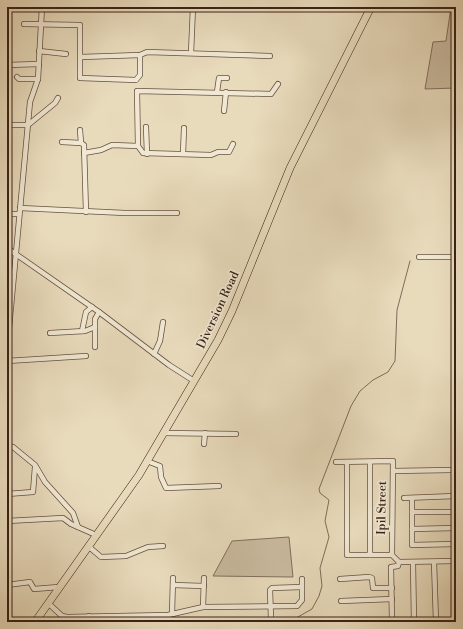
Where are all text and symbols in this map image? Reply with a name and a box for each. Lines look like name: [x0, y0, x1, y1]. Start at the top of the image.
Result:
street label: Diversion Road: [194, 269, 243, 351]
street label: Ipil Street: [374, 480, 390, 535]

